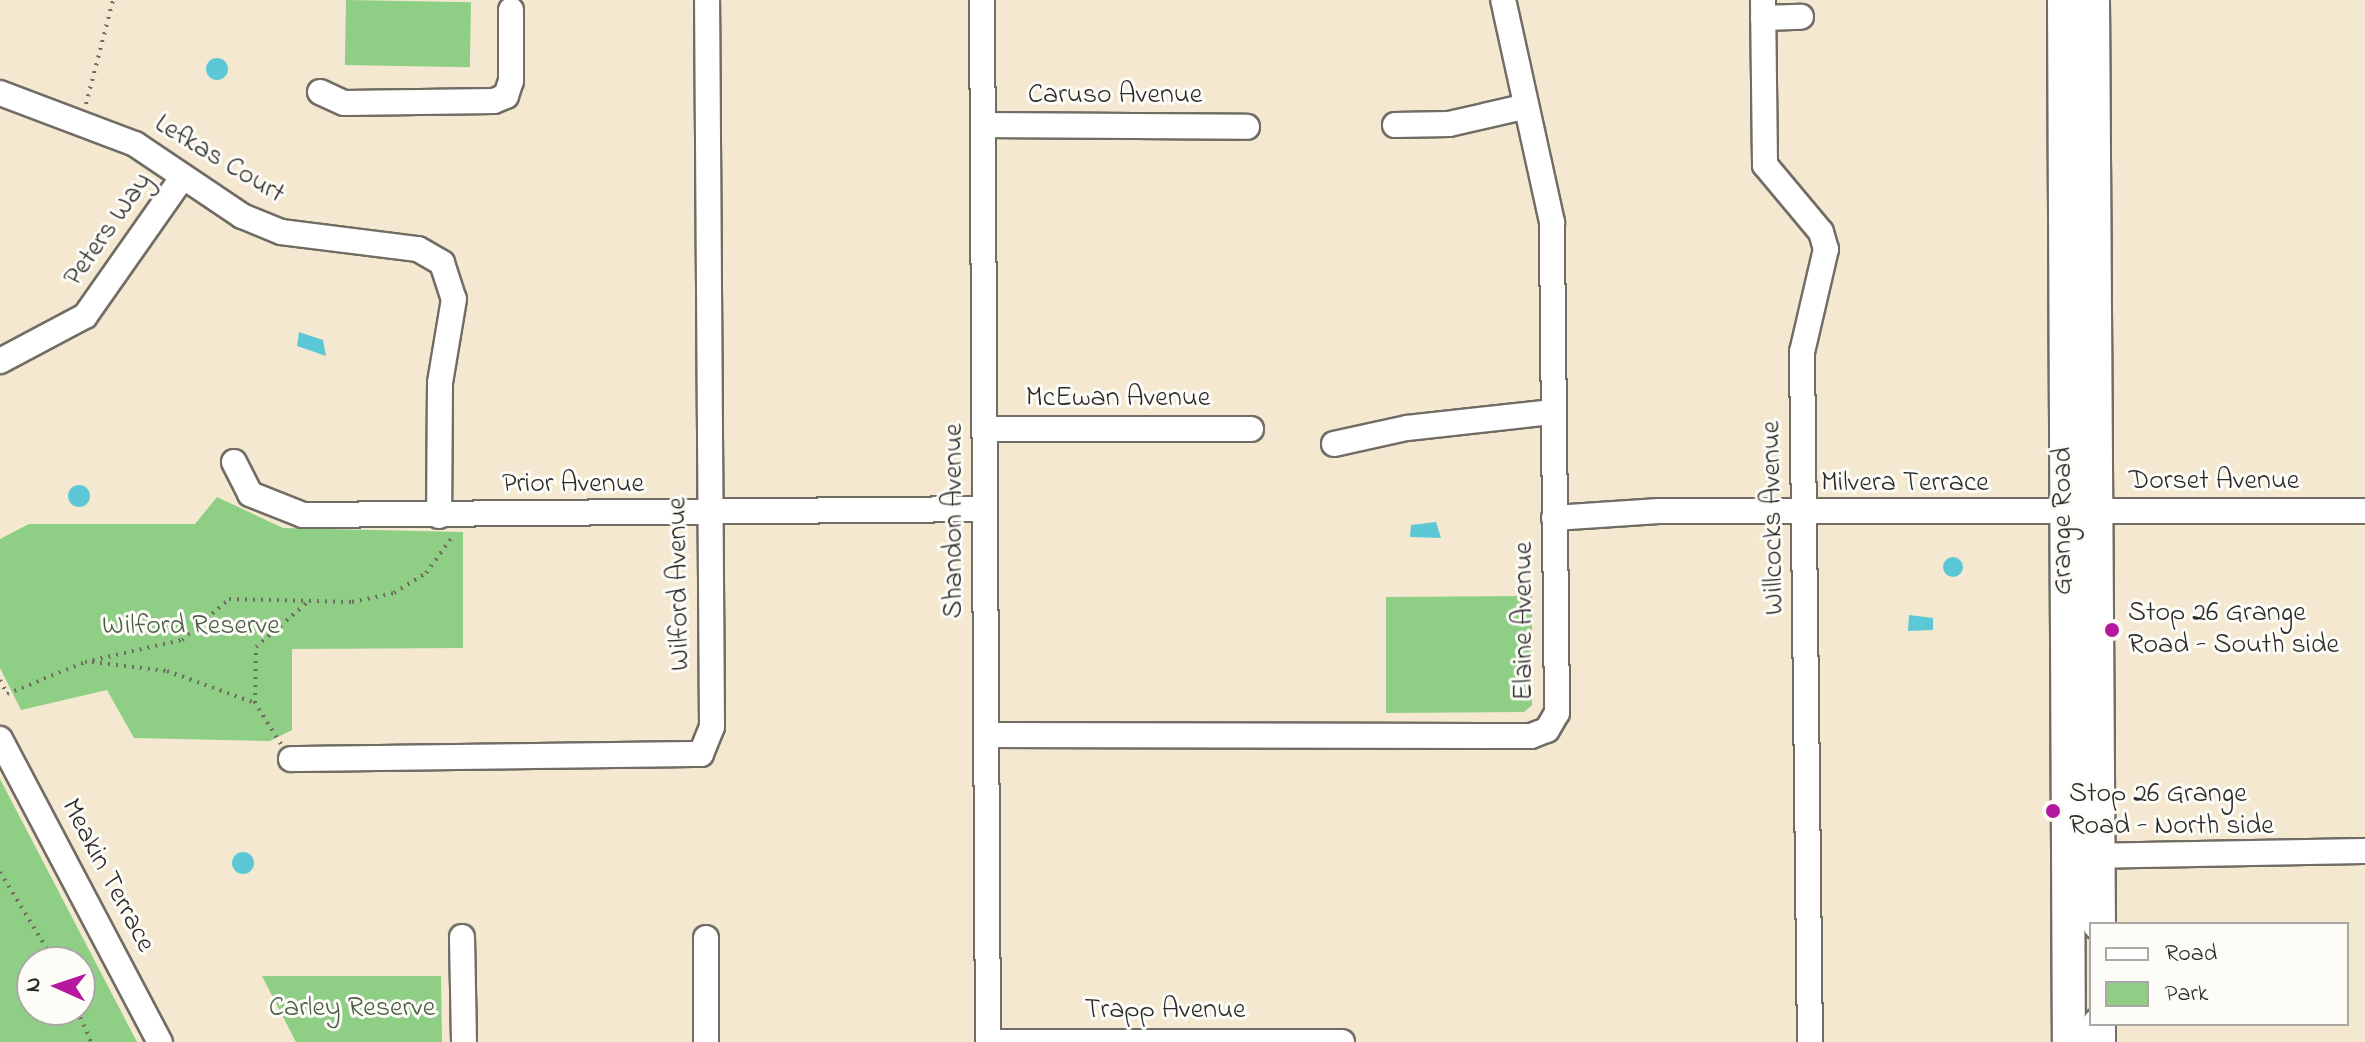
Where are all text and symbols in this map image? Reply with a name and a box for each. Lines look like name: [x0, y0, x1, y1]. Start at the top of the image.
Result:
street label: Caruso Avenue: [1028, 79, 1202, 113]
street label: Lefkas Court: [148, 108, 290, 212]
street label: Peters Way: [58, 167, 160, 293]
street label: McEwan Avenue: [1026, 382, 1210, 416]
street label: Willcocks Avenue: [1756, 421, 1792, 615]
street label: Shandon Avenue: [938, 423, 972, 619]
street label: Grange Road: [2047, 447, 2081, 595]
street label: Dorset Avenue: [2129, 465, 2299, 499]
street label: Milvera Terrace: [1821, 467, 1989, 501]
street label: Prior Avenue: [502, 468, 644, 502]
street label: Wilford Avenue: [662, 497, 698, 671]
street label: Elaine Avenue: [1508, 542, 1542, 700]
place label: Stop 26 Grange Road - South side: [2128, 597, 2339, 663]
park label: Wilford Reserve: [102, 610, 280, 644]
marker: Stop 26 Grange Road - South side: [2103, 621, 2121, 639]
place label: Stop 26 Grange Road - North side: [2069, 778, 2274, 844]
street label: Meakin Terrace: [53, 794, 161, 958]
marker: Stop 26 Grange Road - North side: [2044, 802, 2062, 820]
legend: [2089, 922, 2349, 1026]
text: Road: [2165, 937, 2217, 972]
north arrow: [16, 946, 96, 1026]
text: N: [18, 977, 50, 993]
text: Park: [2165, 977, 2208, 1012]
park label: Carley Reserve: [269, 992, 435, 1026]
street label: Trapp Avenue: [1084, 994, 1246, 1028]

